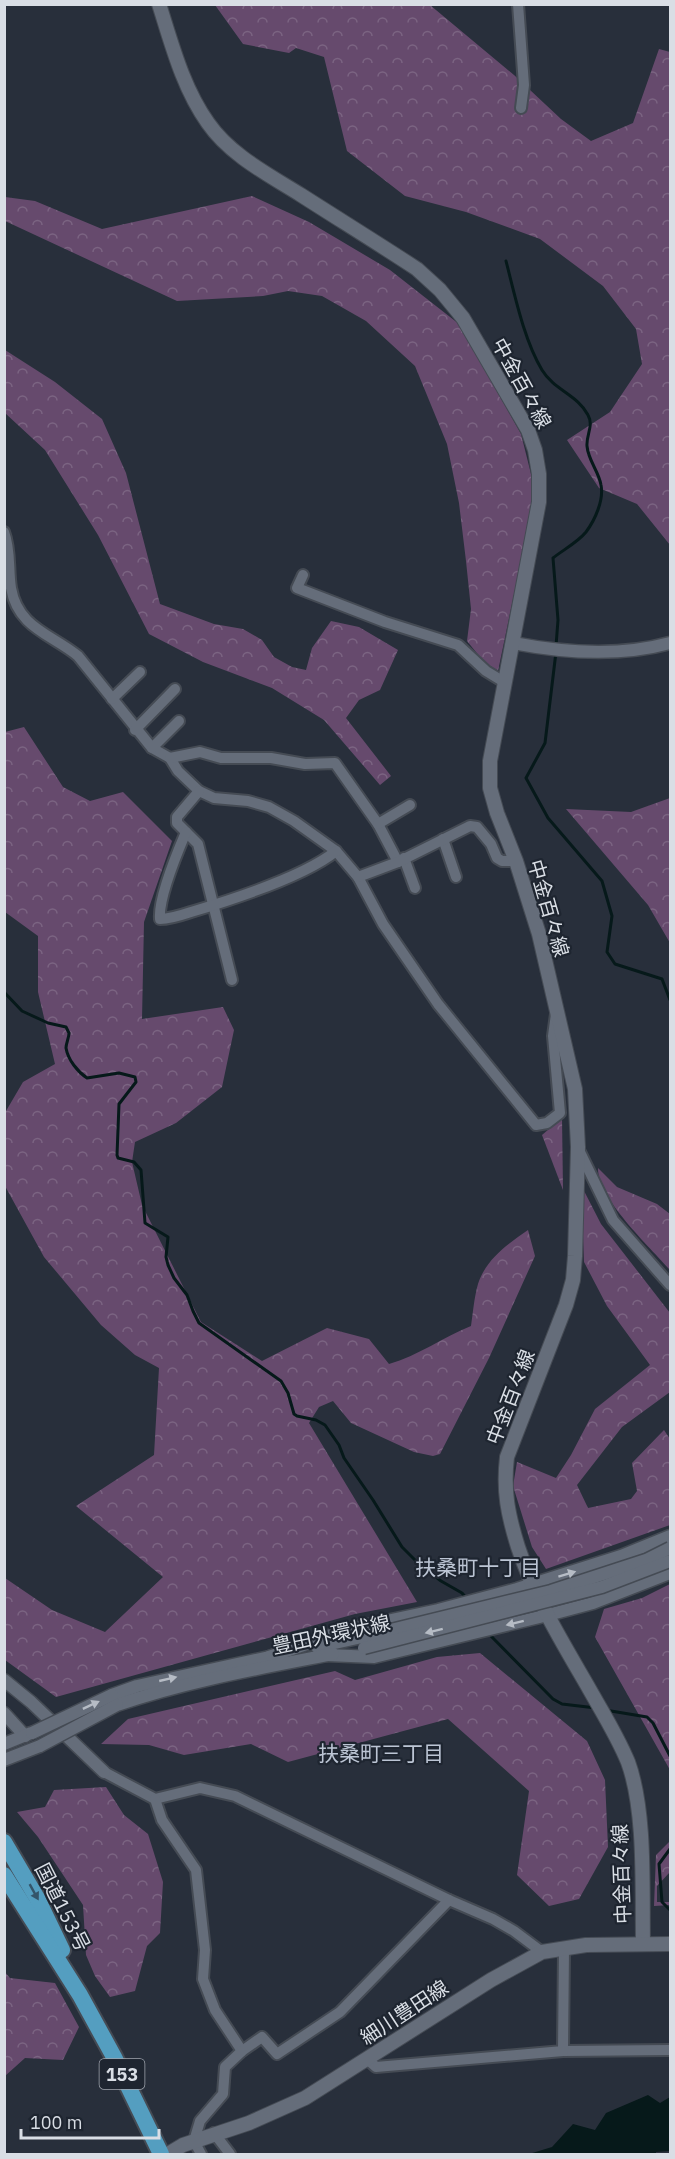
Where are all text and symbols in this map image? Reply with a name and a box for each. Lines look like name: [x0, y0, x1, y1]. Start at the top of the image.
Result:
street label: 中金百々線: [486, 333, 558, 433]
street label: 中金百々線: [522, 856, 576, 960]
street label: 中金百々線: [479, 1345, 541, 1449]
district label: 扶桑町十丁目: [415, 1553, 541, 1581]
one-way arrow: [558, 1569, 576, 1578]
street label: 豊田外環状線: [270, 1608, 392, 1660]
one-way arrow: [506, 1619, 525, 1629]
one-way arrow: [424, 1627, 443, 1637]
one-way arrow: [159, 1674, 178, 1683]
one-way arrow: [82, 1700, 99, 1709]
district label: 扶桑町三丁目: [318, 1739, 444, 1767]
street label: 中金百々線: [606, 1824, 636, 1924]
street label: 国道153号: [29, 1858, 97, 1956]
one-way arrow: [28, 1884, 39, 1900]
street label: 細川豊田線: [355, 1973, 453, 2051]
road number: 153: [100, 2059, 144, 2089]
scale bar: [21, 2102, 159, 2140]
text: 100 m: [30, 2111, 82, 2134]

